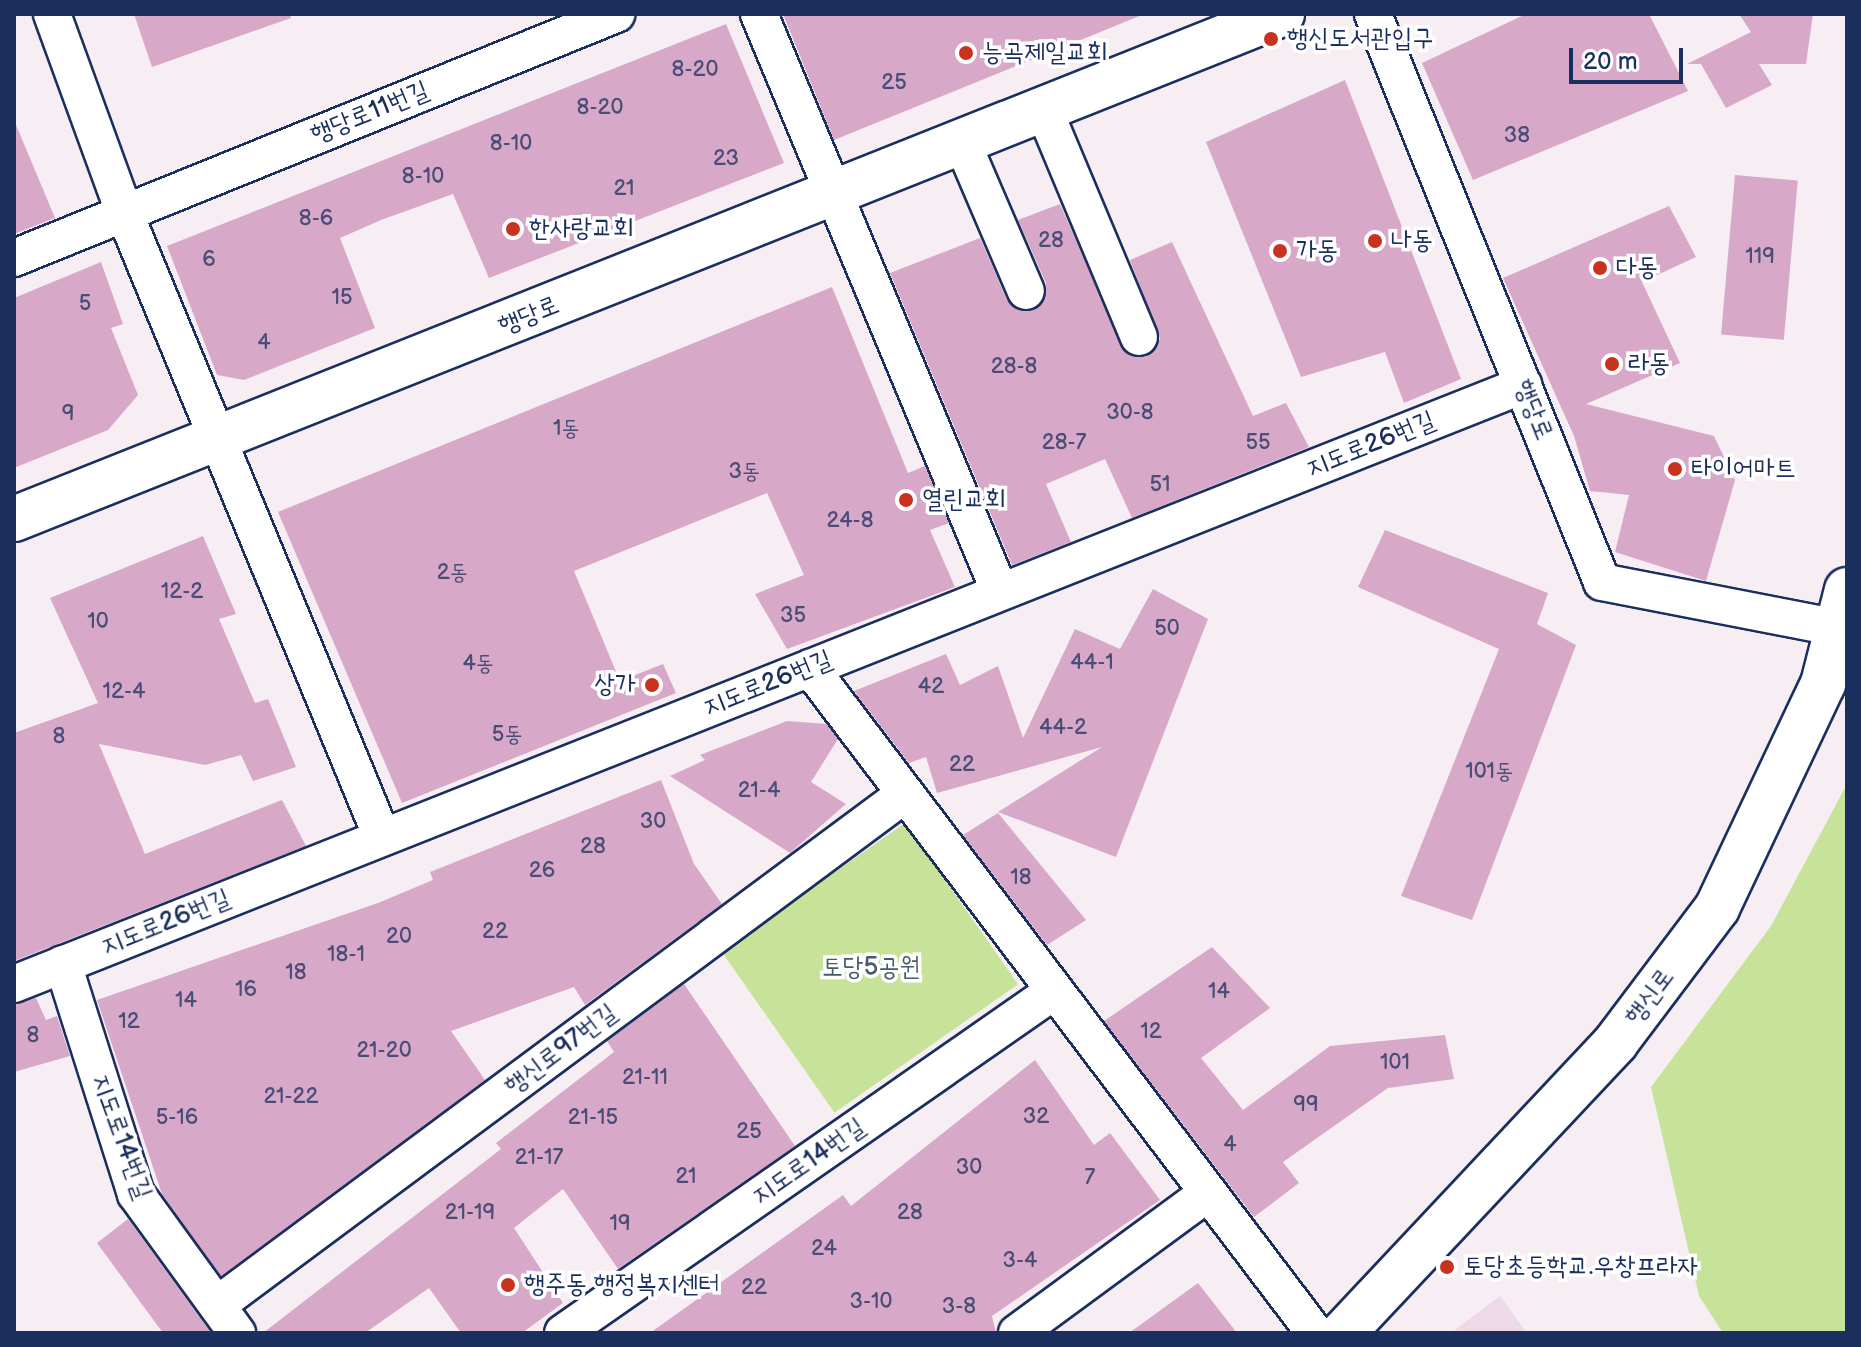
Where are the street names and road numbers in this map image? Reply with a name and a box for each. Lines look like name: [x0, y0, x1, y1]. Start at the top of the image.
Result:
street label: 행당로11번길: [306, 75, 434, 151]
street label: 행당로: [494, 290, 564, 342]
street label: 행당로: [1507, 375, 1559, 445]
street label: 지도로26번길: [1302, 405, 1440, 485]
street label: 지도로26번길: [699, 644, 837, 724]
street label: 지도로26번길: [97, 883, 235, 963]
street label: 행신로: [1619, 963, 1681, 1031]
street label: 행신로97번길: [499, 998, 623, 1102]
street label: 지도로14번길: [84, 1070, 158, 1204]
street label: 지도로14번길: [747, 1112, 871, 1212]

